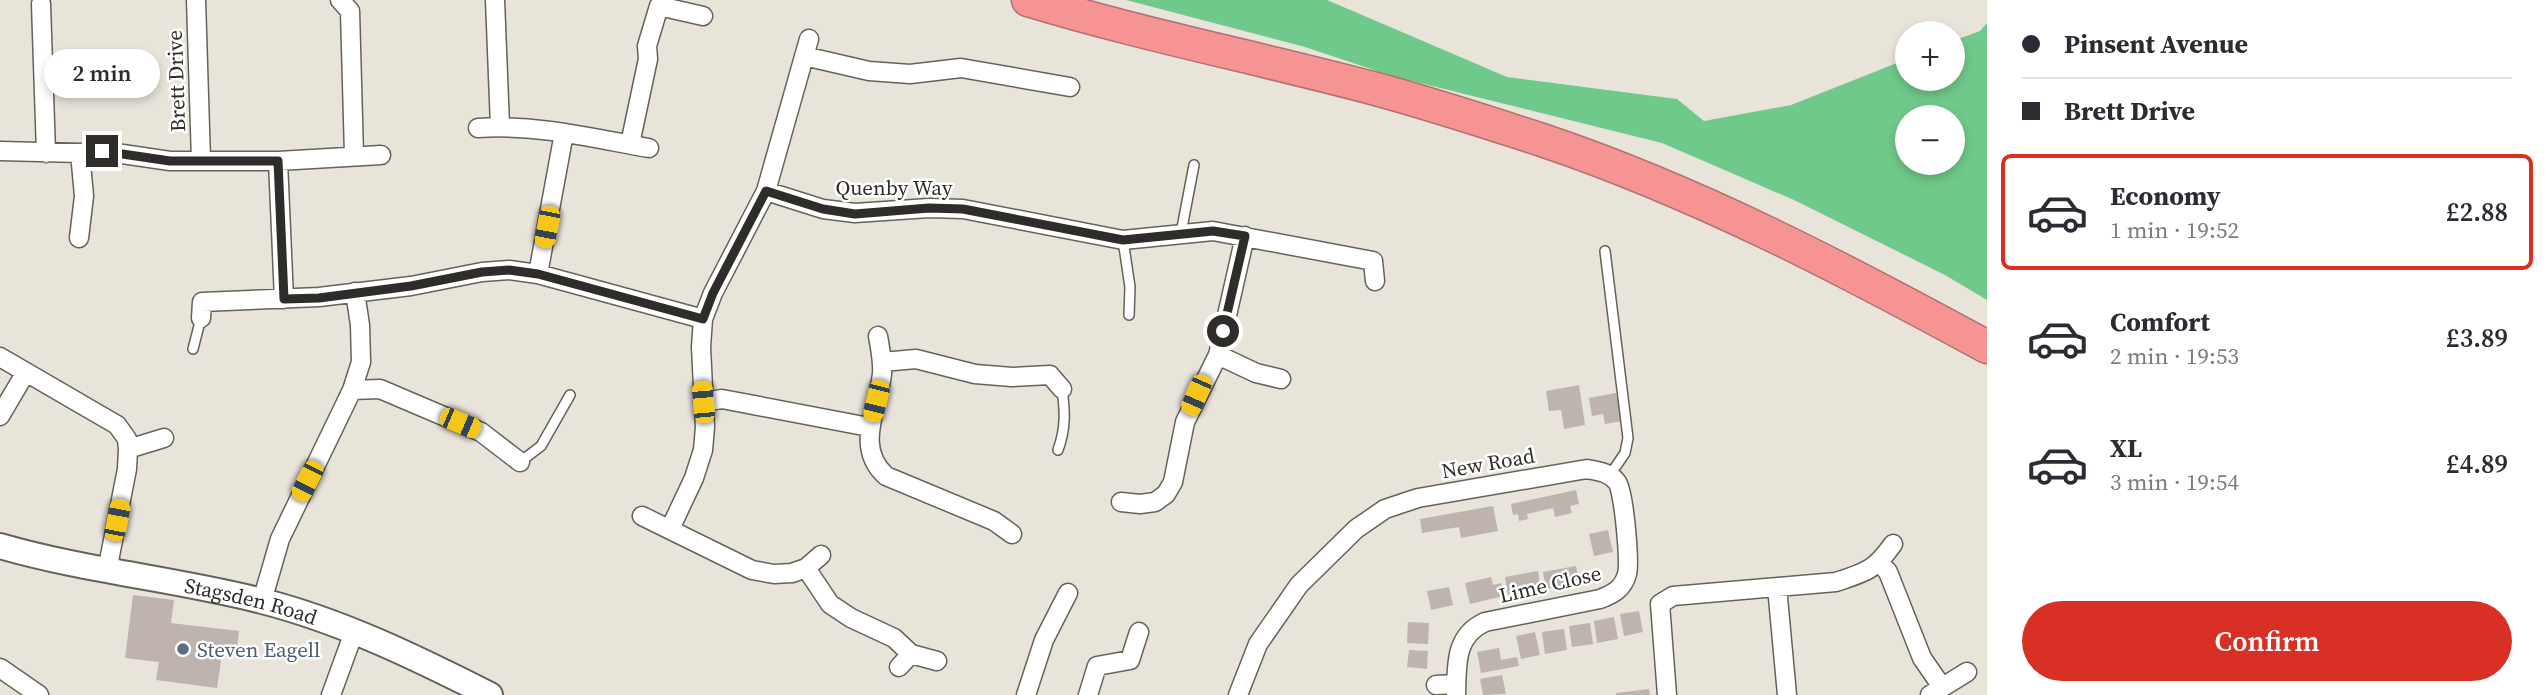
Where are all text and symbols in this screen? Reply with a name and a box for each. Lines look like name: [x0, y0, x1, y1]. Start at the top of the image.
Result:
map controls: [1895, 21, 1965, 175]
button: +: [1895, 21, 1965, 91]
text: Pinsent Avenue: [2064, 26, 2248, 62]
street label: Brett Drive: [160, 30, 192, 132]
callout: 2 min: [44, 50, 160, 99]
text: 2 min: [72, 57, 132, 89]
text: Brett Drive: [2064, 93, 2195, 129]
button: −: [1895, 105, 1965, 175]
route end: [86, 135, 118, 167]
street label: Quenby Way: [835, 173, 953, 202]
text: Economy: [2110, 178, 2221, 214]
icon: car: [2026, 181, 2089, 244]
text: £2.88: [2446, 194, 2508, 230]
car: [533, 204, 562, 250]
text: 1 min · 19:52: [2110, 214, 2239, 246]
text: Comfort: [2110, 304, 2210, 340]
icon: car: [2026, 307, 2089, 370]
route start: [1207, 315, 1239, 347]
text: £3.89: [2446, 320, 2508, 356]
text: 2 min · 19:53: [2110, 340, 2239, 372]
car: [1178, 372, 1215, 418]
car: [861, 378, 892, 424]
car: [691, 380, 716, 424]
car: [437, 405, 484, 441]
text: XL: [2110, 430, 2142, 466]
icon: car: [2026, 433, 2089, 496]
street label: New Road: [1439, 441, 1537, 485]
text: £4.89: [2446, 446, 2508, 482]
car: [289, 458, 326, 504]
text: 3 min · 19:54: [2110, 466, 2239, 498]
car: [103, 497, 132, 543]
street label: Lime Close: [1496, 558, 1604, 610]
street label: Stagsden Road: [182, 570, 321, 631]
button: Confirm: [2022, 601, 2512, 681]
place label: Steven Eagell: [197, 635, 320, 664]
marker: Steven Eagell: [175, 641, 191, 657]

